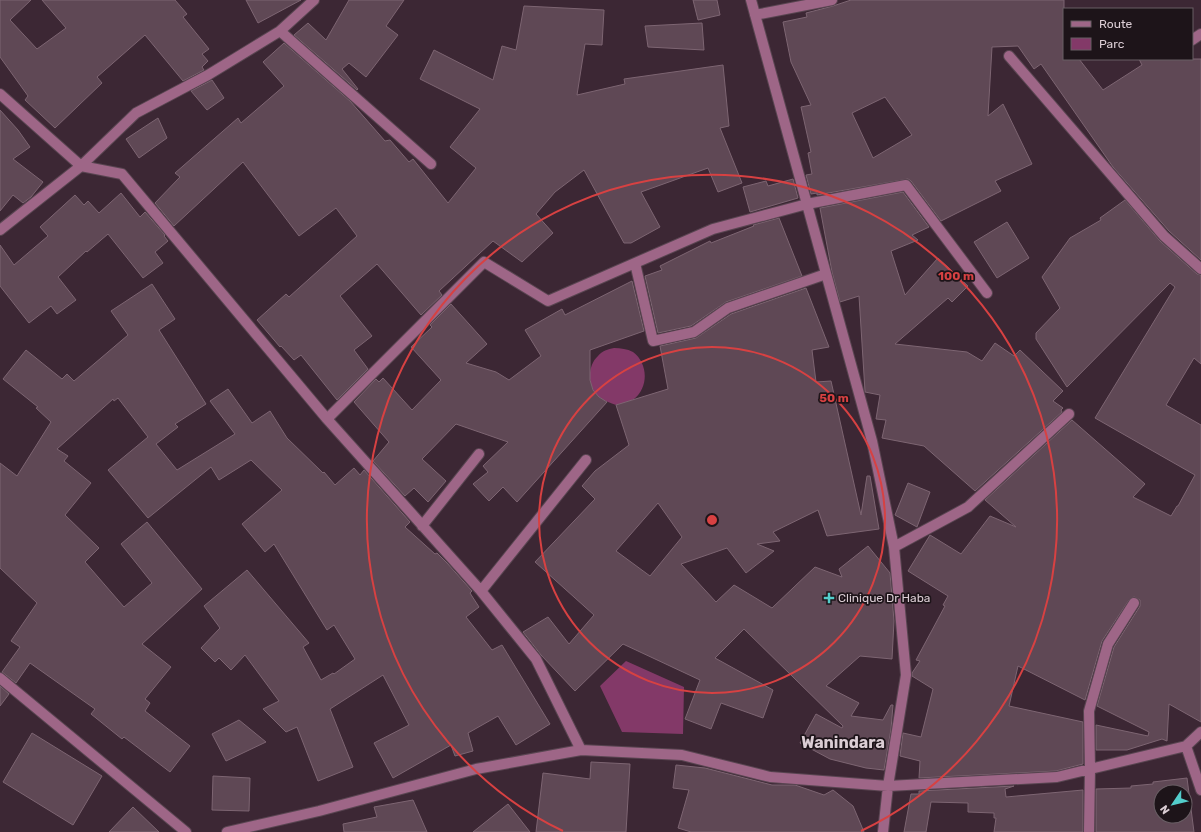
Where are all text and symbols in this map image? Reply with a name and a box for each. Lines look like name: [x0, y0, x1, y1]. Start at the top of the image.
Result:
legend: [1063, 8, 1193, 60]
text: Route: [1099, 17, 1133, 31]
text: Parc: [1099, 37, 1125, 51]
text: 100 m: [938, 269, 974, 283]
text: 50 m: [819, 391, 849, 405]
centre of rings: [705, 513, 719, 527]
place label: Clinique Dr Haba: [838, 591, 930, 605]
marker: Clinique Dr Haba: [823, 592, 835, 604]
district label: Wanindara: [801, 733, 885, 752]
north arrow: [1153, 784, 1193, 824]
text: N: [1158, 802, 1173, 816]

